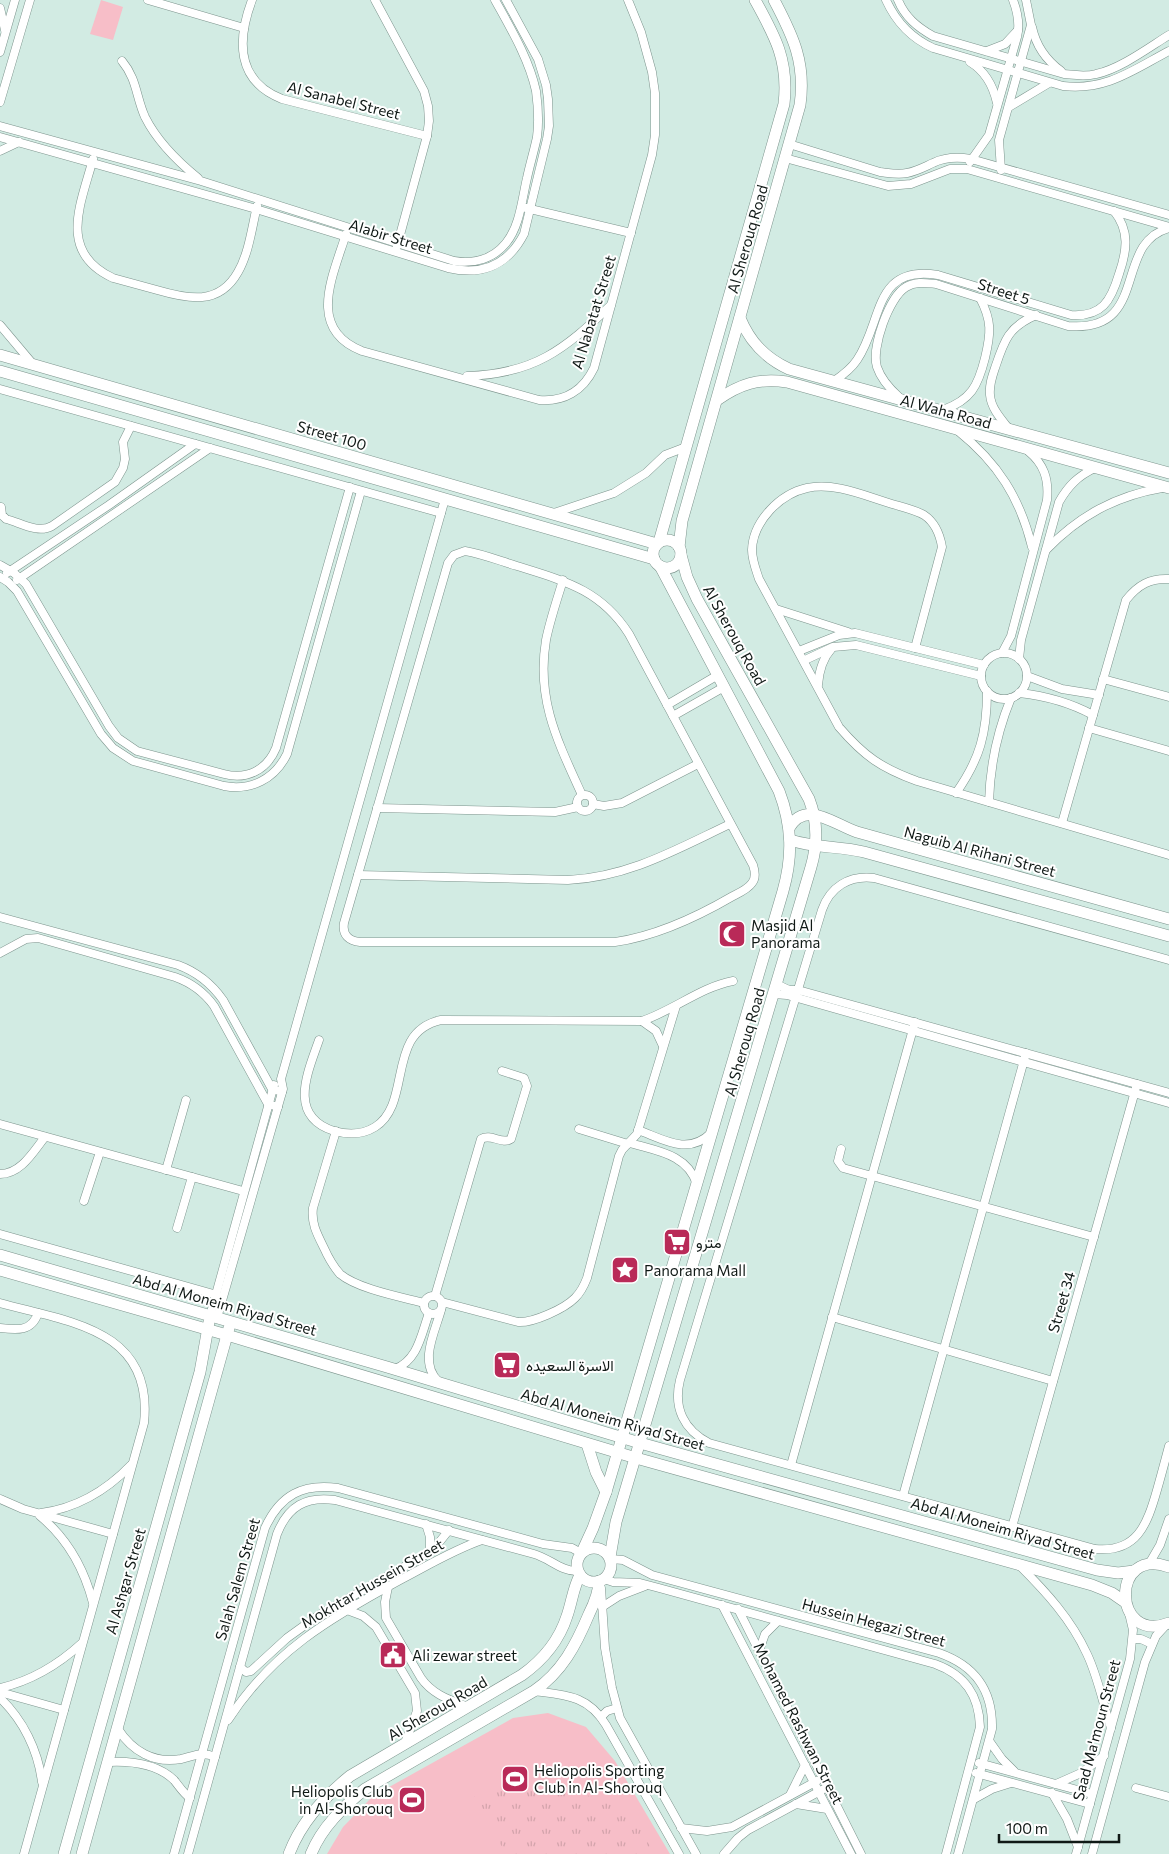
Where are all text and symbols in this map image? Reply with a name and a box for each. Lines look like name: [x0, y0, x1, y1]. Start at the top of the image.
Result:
street label: Al Sanabel Street: [286, 77, 402, 123]
street label: Al Sherouq Road: [723, 183, 771, 295]
street label: Alabir Street: [347, 215, 435, 257]
street label: Al Nabatat Street: [567, 253, 619, 371]
street label: Street 5: [976, 274, 1032, 308]
street label: Al Waha Road: [898, 390, 994, 432]
street label: Street 100: [295, 417, 369, 453]
street label: Al Sherouq Road: [700, 582, 770, 688]
street label: Naguib Al Rihani Street: [902, 822, 1058, 880]
place label: Masjid Al Panorama: [751, 916, 820, 951]
mosque icon: Masjid Al Panorama: [717, 919, 747, 949]
street label: Al Sherouq Road: [720, 986, 768, 1098]
supermarket icon: مترو: [662, 1227, 692, 1257]
place label: مترو: [696, 1233, 722, 1252]
place icon: Panorama Mall: [610, 1255, 640, 1285]
place label: Panorama Mall: [644, 1261, 746, 1279]
street label: Abd Al Moneim Riyad Street: [131, 1269, 319, 1339]
street label: Street 34: [1044, 1269, 1078, 1335]
supermarket icon: الاسرة السعيده: [492, 1350, 522, 1380]
place label: الاسرة السعيده: [526, 1356, 614, 1375]
street label: Abd Al Moneim Riyad Street: [519, 1384, 707, 1454]
street label: Abd Al Moneim Riyad Street: [909, 1493, 1097, 1563]
street label: Salah Salem Street: [211, 1516, 263, 1642]
street label: Al Ashgar Street: [101, 1526, 149, 1636]
street label: Mokhtar Hussein Street: [297, 1535, 447, 1631]
street label: Hussein Hegazi Street: [800, 1594, 948, 1650]
street label: Mohamed Rashwan Street: [750, 1639, 848, 1807]
public building icon: Ali zewar street: [378, 1640, 408, 1670]
place label: Ali zewar street: [412, 1646, 517, 1664]
street label: Saad Ma'moun Street: [1068, 1657, 1124, 1803]
street label: Al Sherouq Road: [384, 1672, 490, 1744]
place label: Heliopolis Sporting Club in Al-Shorouq: [534, 1761, 664, 1796]
sports icon: Heliopolis Sporting Club in Al-Shorouq: [500, 1764, 530, 1794]
place label: Heliopolis Club in Al-Shorouq: [291, 1782, 393, 1817]
sports icon: Heliopolis Club in Al-Shorouq: [397, 1785, 427, 1815]
scale bar: [999, 1812, 1119, 1844]
text: 100 m: [1006, 1819, 1048, 1837]

